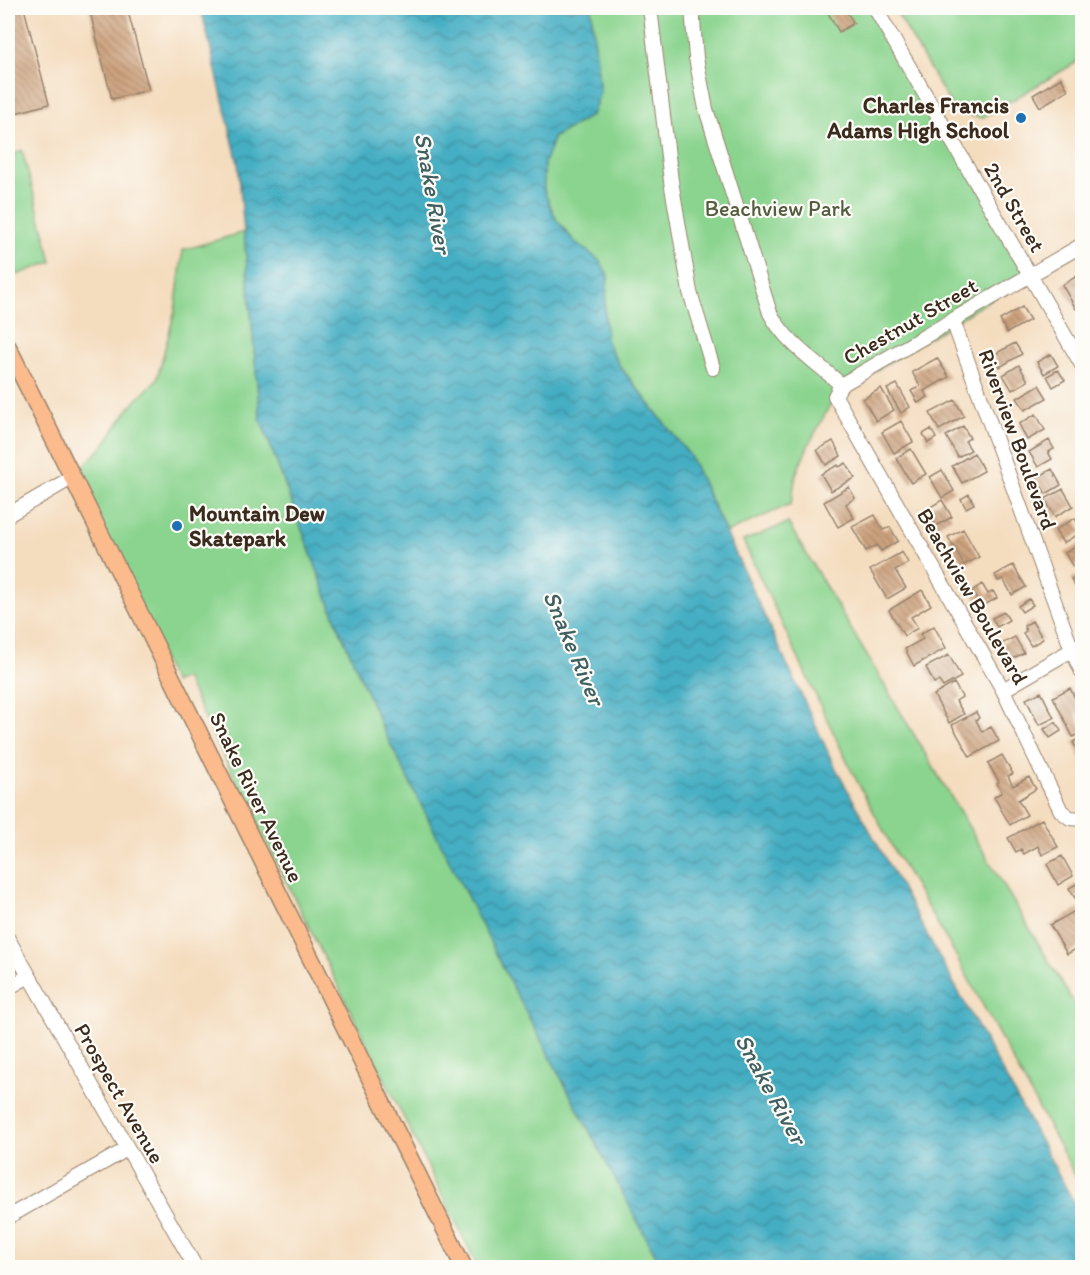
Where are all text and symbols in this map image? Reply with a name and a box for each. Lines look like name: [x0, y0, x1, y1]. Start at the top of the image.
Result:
place label: Charles Francis Adams High School: [826, 92, 1010, 144]
marker: Charles Francis Adams High School: [1014, 111, 1028, 125]
water label: Snake River: [409, 130, 459, 258]
street label: 2nd Street: [978, 158, 1051, 257]
park label: Beachview Park: [705, 195, 852, 222]
street label: Chestnut Street: [838, 272, 982, 371]
street label: Riverview Boulevard: [972, 345, 1063, 533]
place label: Mountain Dew Skatepark: [189, 500, 325, 552]
street label: Beachview Boulevard: [911, 503, 1034, 689]
marker: Mountain Dew Skatepark: [170, 519, 184, 533]
water label: Snake River: [537, 586, 613, 712]
street label: Snake River Avenue: [204, 708, 310, 887]
street label: Prospect Avenue: [68, 1018, 171, 1168]
water label: Snake River: [729, 1029, 815, 1151]

